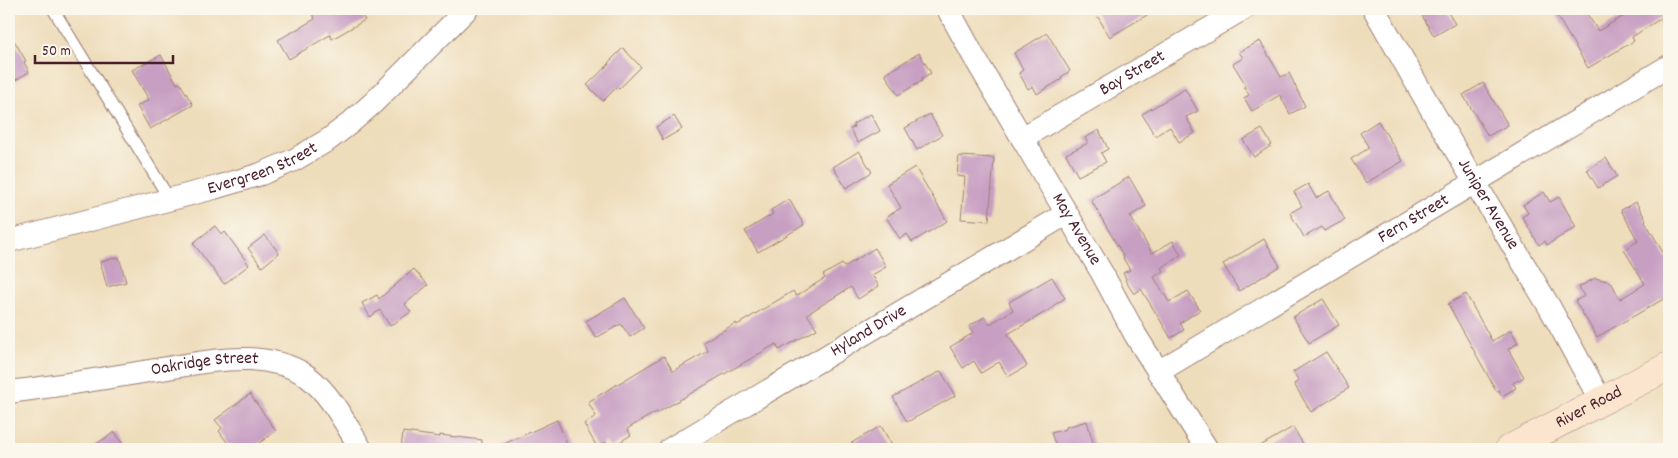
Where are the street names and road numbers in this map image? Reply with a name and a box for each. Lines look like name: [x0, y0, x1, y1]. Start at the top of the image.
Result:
street label: Bay Street: [1095, 44, 1170, 102]
street label: Evergreen Street: [205, 136, 323, 202]
street label: Juniper Avenue: [1451, 154, 1525, 255]
street label: Fern Street: [1373, 188, 1454, 250]
street label: May Avenue: [1045, 189, 1107, 270]
street label: Hyland Drive: [826, 299, 912, 364]
street label: Oakridge Street: [149, 346, 260, 383]
street label: River Road: [1551, 380, 1627, 435]

